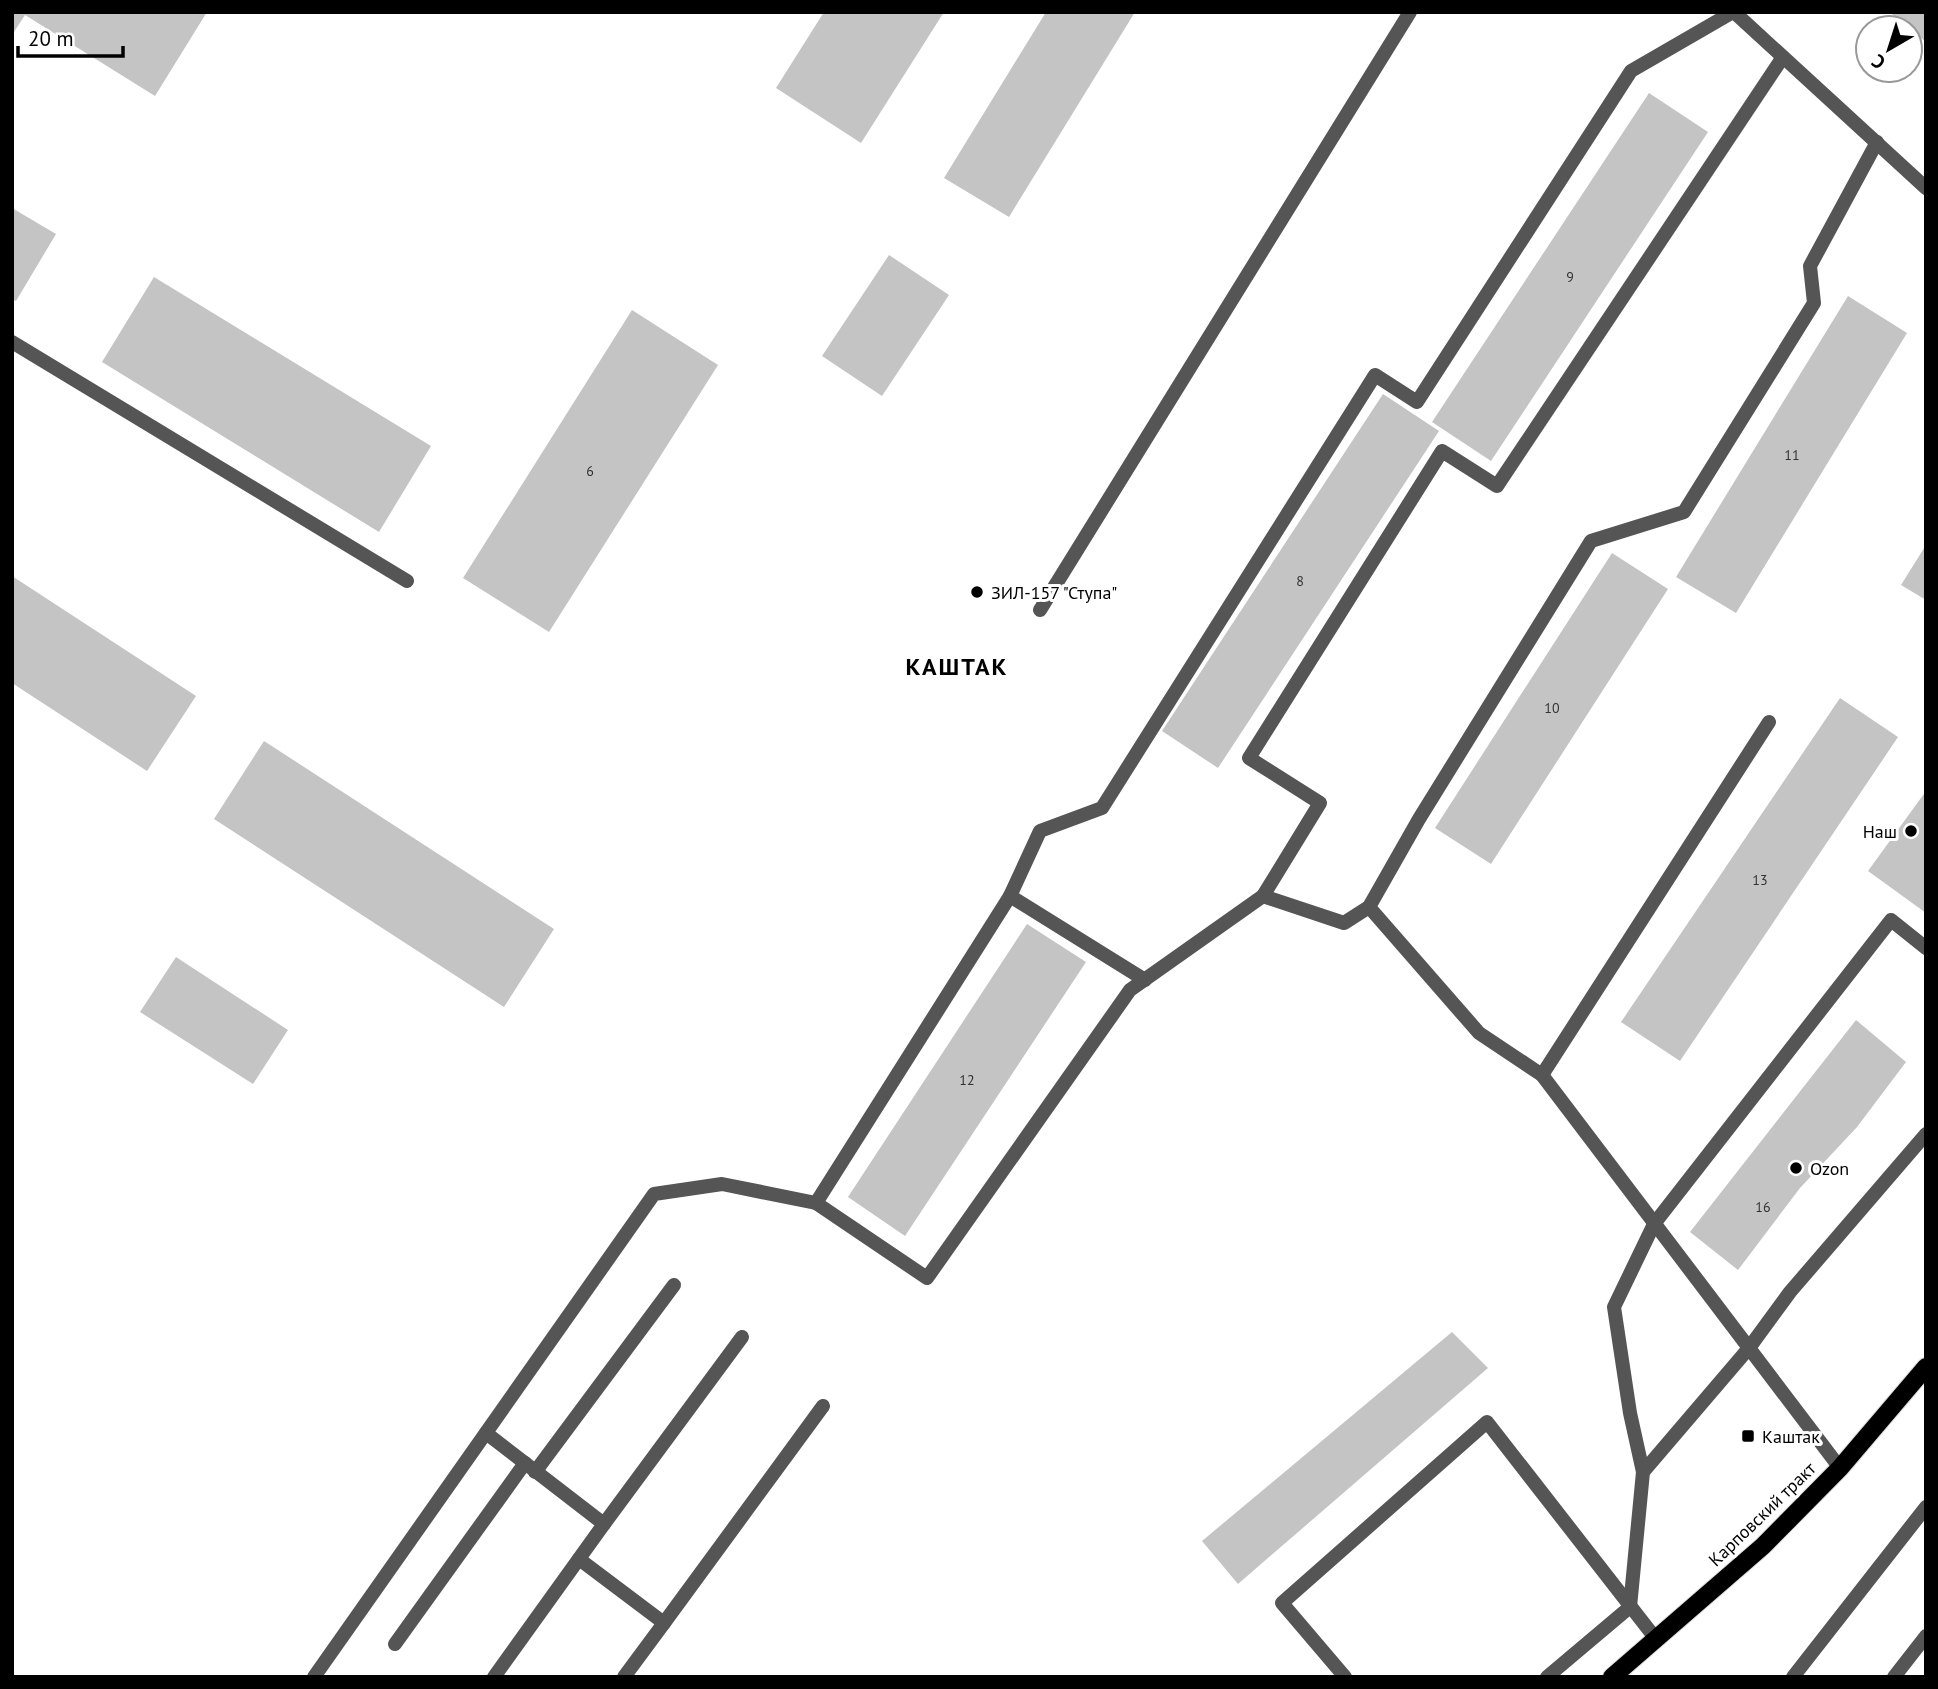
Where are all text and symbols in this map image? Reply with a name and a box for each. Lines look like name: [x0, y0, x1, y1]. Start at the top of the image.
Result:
scale bar: [18, 14, 122, 58]
north arrow: [1854, 14, 1924, 84]
text: 20 m: [28, 25, 74, 52]
text: С: [1866, 49, 1890, 75]
house number: 9: [1566, 268, 1574, 286]
house number: 11: [1784, 446, 1800, 464]
house number: 6: [586, 462, 594, 480]
house number: 8: [1296, 572, 1304, 590]
place label: ЗИЛ-157 "Ступа": [991, 581, 1117, 604]
marker: ЗИЛ-157 "Ступа": [969, 584, 985, 600]
district label: КАШТАК: [906, 651, 1008, 682]
house number: 10: [1544, 699, 1560, 717]
place label: Наш: [1863, 820, 1897, 843]
marker: Наш: [1903, 823, 1919, 839]
house number: 13: [1752, 871, 1768, 889]
house number: 12: [959, 1071, 975, 1089]
place label: Ozon: [1810, 1157, 1849, 1180]
marker: Ozon: [1788, 1160, 1804, 1176]
house number: 16: [1755, 1198, 1771, 1216]
place label: Каштак: [1762, 1425, 1820, 1448]
marker: Каштак: [1740, 1428, 1756, 1444]
street label: Карповский тракт: [1704, 1456, 1821, 1571]

